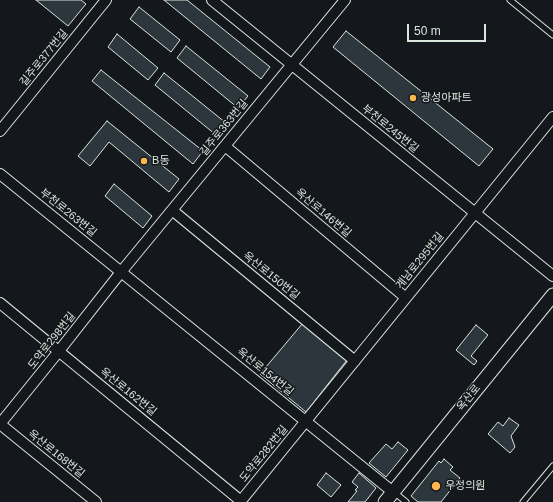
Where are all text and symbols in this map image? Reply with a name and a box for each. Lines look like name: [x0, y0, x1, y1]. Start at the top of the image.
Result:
scale bar: [409, 16, 488, 42]
text: 50 m: [414, 24, 441, 38]
street label: 길주로377번길: [17, 27, 71, 89]
place label: 광성아파트: [421, 91, 472, 105]
marker: 광성아파트: [408, 93, 418, 103]
street label: 길주로363번길: [197, 97, 251, 159]
street label: 부천로245번길: [359, 102, 421, 156]
place label: B동: [152, 154, 169, 168]
marker: B동: [139, 156, 149, 166]
street label: 부천로263번길: [37, 186, 99, 240]
street label: 옥산로146번길: [292, 186, 354, 240]
street label: 계남로295번길: [393, 230, 447, 292]
street label: 옥산로150번길: [240, 249, 302, 303]
street label: 도약로298번길: [26, 310, 78, 372]
street label: 옥산로154번길: [234, 345, 296, 399]
street label: 옥산로162번길: [97, 365, 159, 419]
street label: 옥산로: [454, 382, 484, 414]
street label: 도약로282번길: [237, 423, 291, 485]
street label: 옥산로168번길: [25, 427, 87, 481]
place label: 우정의원: [445, 479, 485, 493]
marker: 우정의원: [430, 480, 442, 492]

